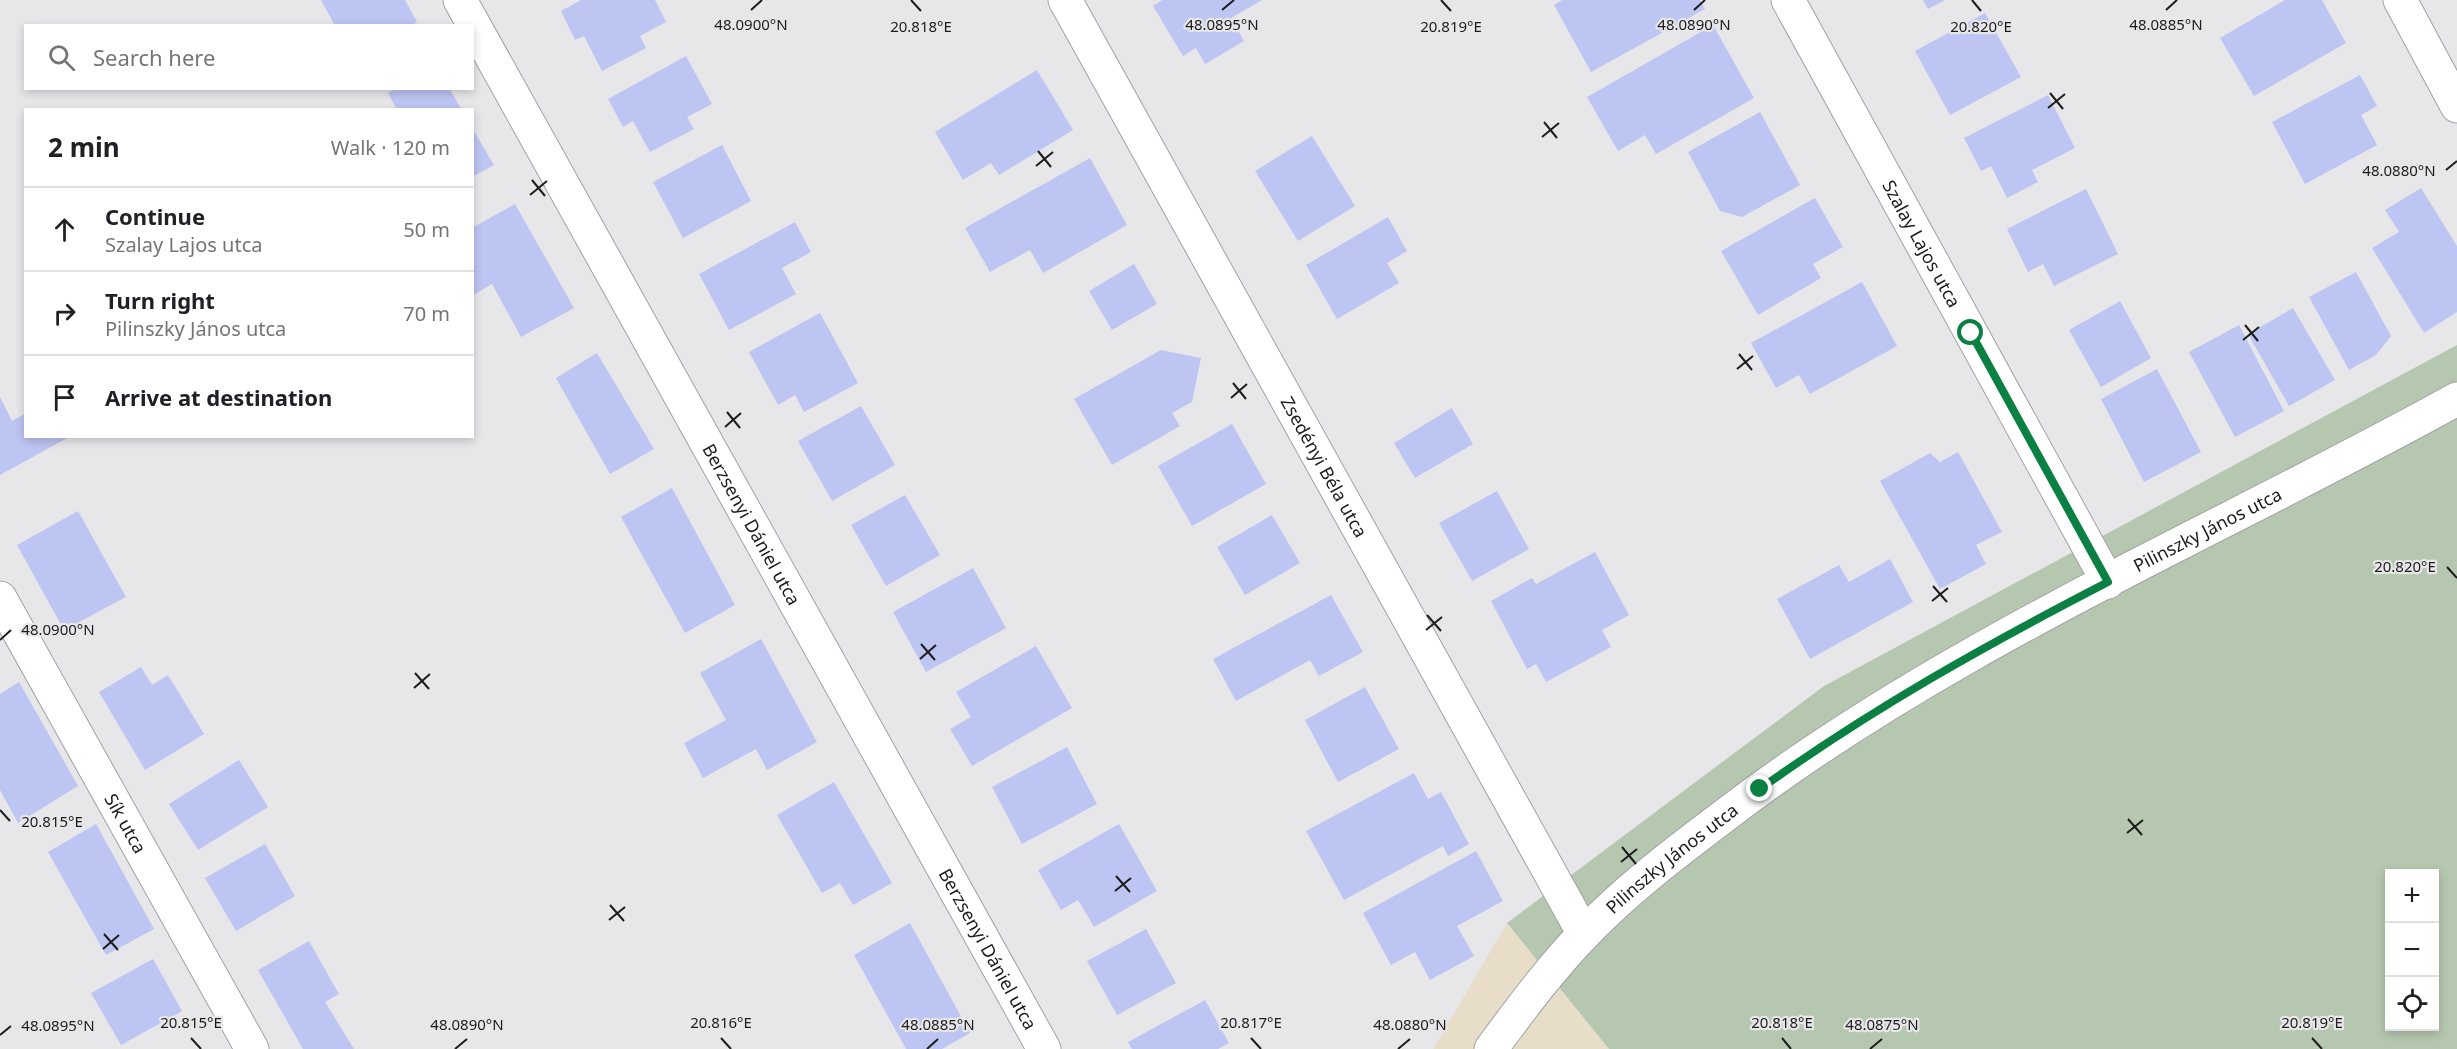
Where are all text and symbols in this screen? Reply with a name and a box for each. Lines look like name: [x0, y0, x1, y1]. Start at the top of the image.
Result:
text: 48.0900°N: [714, 14, 788, 34]
text: 48.0895°N: [1185, 14, 1259, 34]
text: 48.0890°N: [1657, 14, 1731, 34]
text: 48.0885°N: [2129, 14, 2203, 34]
text: 20.818°E: [890, 16, 952, 36]
text: 20.819°E: [1420, 16, 1482, 36]
text: 20.820°E: [1950, 16, 2012, 36]
search box: [24, 24, 474, 90]
icon: search: [45, 41, 78, 74]
text: Search here: [93, 42, 215, 72]
text: 2 min: [48, 129, 120, 165]
text: Walk · 120 m: [331, 134, 450, 161]
text: 48.0880°N: [2362, 160, 2436, 180]
street label: Szalay Lajos utca: [1877, 176, 1967, 312]
text: Continue: [105, 201, 205, 231]
icon: ahead: [48, 213, 81, 246]
text: 50 m: [403, 216, 450, 243]
text: Szalay Lajos utca: [105, 231, 263, 258]
text: Turn right: [105, 285, 215, 315]
icon: right: [48, 297, 81, 330]
text: 70 m: [403, 300, 450, 327]
text: Pilinszky János utca: [105, 315, 286, 342]
route start: [1957, 319, 1983, 345]
icon: arrive: [48, 381, 81, 414]
text: Arrive at destination: [105, 382, 332, 412]
street label: Zsedényi Béla utca: [1276, 392, 1373, 542]
street label: Berzsenyi Dániel utca: [697, 439, 806, 609]
street label: Pilinszky János utca: [2129, 482, 2286, 577]
text: 20.820°E: [2374, 556, 2436, 576]
text: 48.0900°N: [21, 619, 95, 639]
route end: [1746, 775, 1772, 801]
street label: Sík utca: [99, 789, 152, 858]
street label: Pilinszky János utca: [1600, 798, 1743, 919]
text: 20.815°E: [21, 811, 83, 831]
street label: Berzsenyi Dániel utca: [934, 864, 1043, 1034]
map controls: [2385, 869, 2439, 1031]
button: +: [2385, 869, 2439, 923]
button: −: [2385, 923, 2439, 977]
button: locate: [2385, 977, 2439, 1031]
text: 20.815°E: [160, 1012, 222, 1032]
text: 20.816°E: [690, 1012, 752, 1032]
text: 20.817°E: [1220, 1012, 1282, 1032]
text: 20.818°E: [1751, 1012, 1813, 1032]
text: 20.819°E: [2281, 1012, 2343, 1032]
text: 48.0890°N: [430, 1014, 504, 1034]
text: 48.0885°N: [901, 1014, 975, 1034]
text: 48.0880°N: [1373, 1014, 1447, 1034]
text: 48.0875°N: [1845, 1014, 1919, 1034]
text: 48.0895°N: [21, 1015, 95, 1035]

